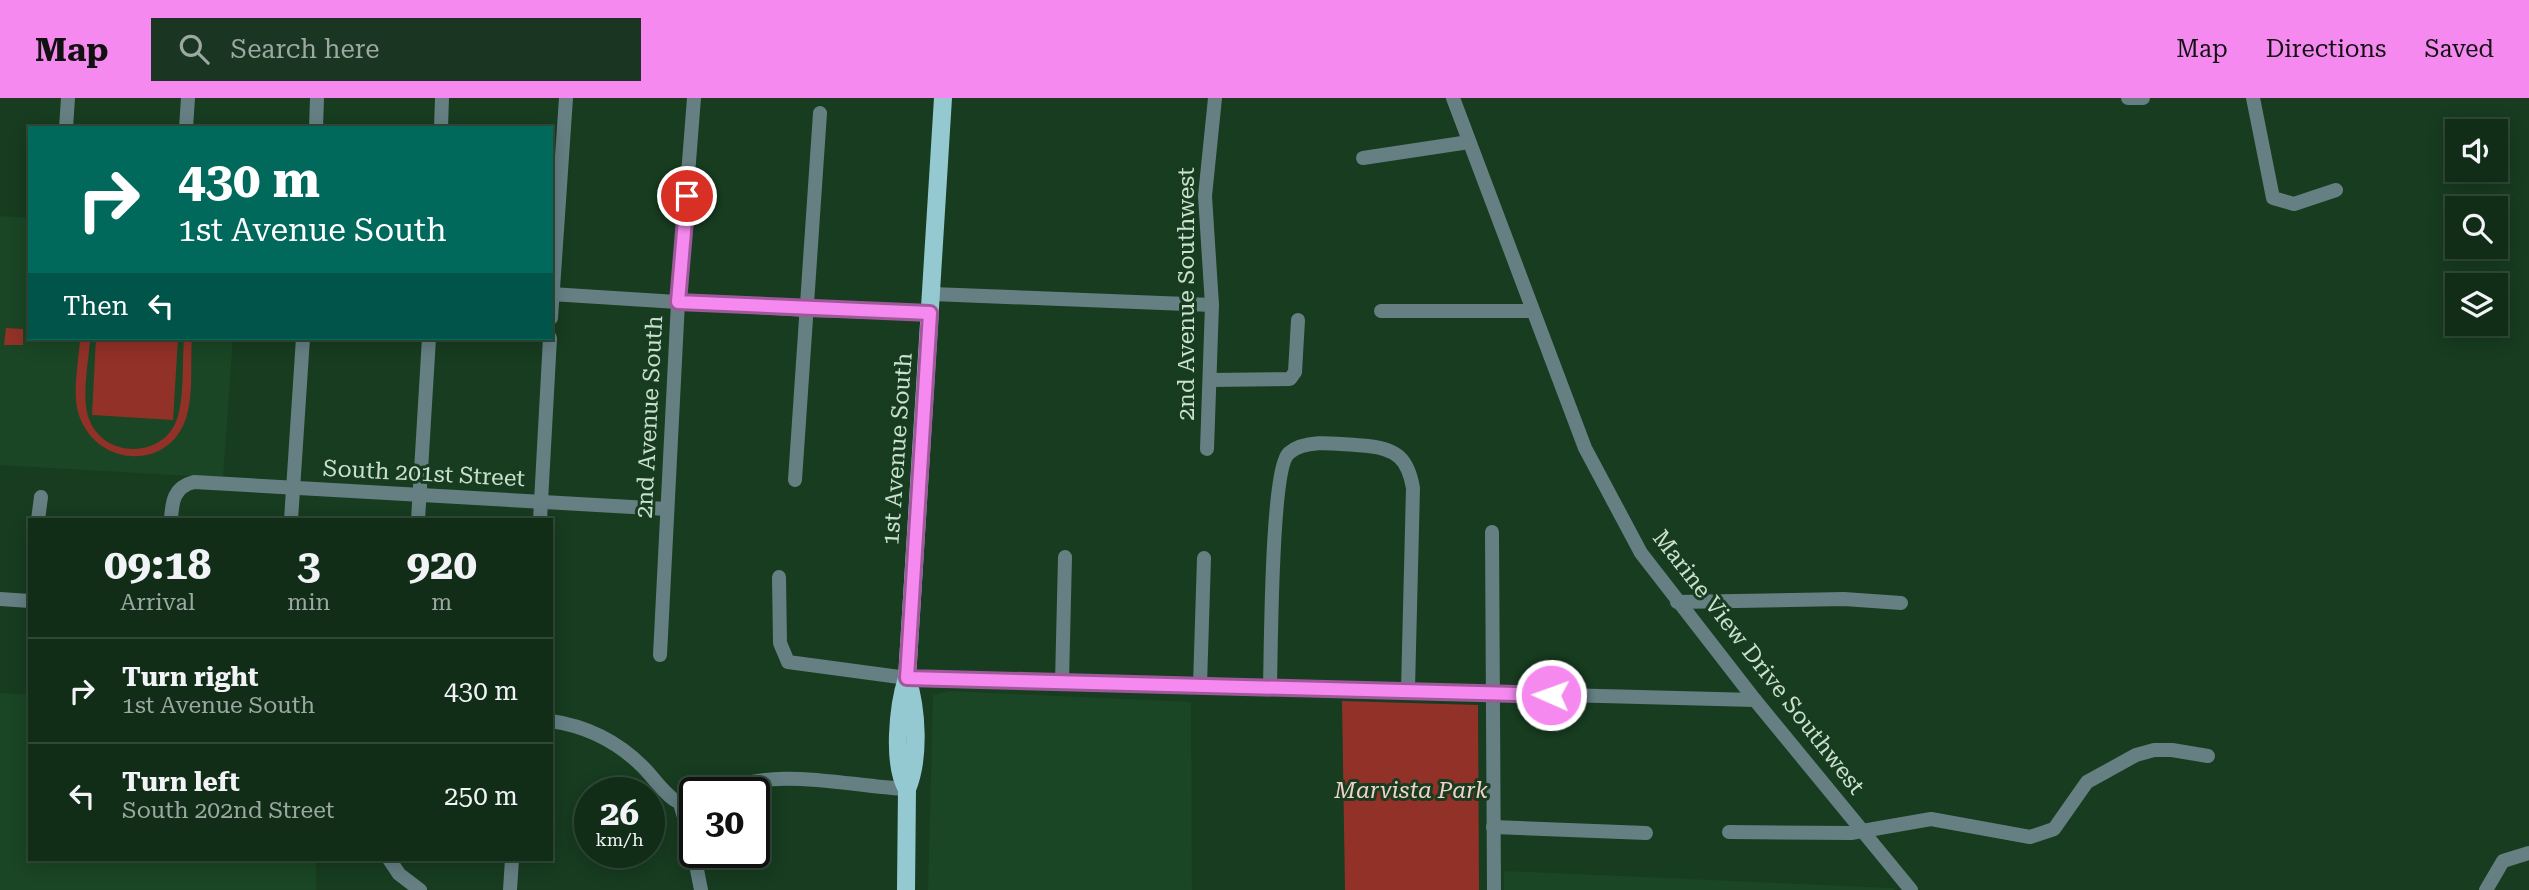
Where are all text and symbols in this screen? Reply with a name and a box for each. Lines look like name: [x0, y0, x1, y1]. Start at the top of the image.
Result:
search box: [151, 18, 641, 81]
text: Map: [35, 30, 109, 69]
icon: search: [175, 30, 213, 68]
text: Search here: [231, 34, 380, 64]
text: Map: [2176, 35, 2228, 63]
text: Directions: [2266, 35, 2386, 63]
text: Saved: [2424, 35, 2494, 63]
map controls: [2445, 119, 2508, 336]
button: sound: [2445, 119, 2508, 182]
text: 430 m: [178, 152, 320, 209]
icon: right: [63, 154, 154, 245]
pin: [657, 166, 717, 226]
street label: 2nd Avenue Southwest: [1173, 167, 1200, 421]
icon: arrive: [668, 177, 706, 215]
button: search: [2445, 196, 2508, 259]
text: 1st Avenue South: [178, 211, 447, 249]
button: layers: [2445, 273, 2508, 336]
icon: left: [142, 287, 180, 325]
text: Then: [63, 291, 128, 321]
street label: 2nd Avenue South: [631, 315, 668, 519]
street label: 1st Avenue South: [877, 352, 918, 546]
street label: South 201st Street: [322, 455, 526, 492]
street label: Marine View Drive Southwest: [1647, 525, 1870, 800]
text: 09:18: [104, 540, 211, 589]
text: 3: [297, 540, 321, 589]
text: 920: [406, 540, 477, 589]
text: Arrival: [120, 589, 195, 616]
text: min: [287, 589, 330, 616]
text: m: [431, 589, 452, 616]
position arrow: [1514, 658, 1588, 732]
text: Turn right: [122, 662, 258, 692]
icon: right: [63, 672, 101, 710]
text: 430 m: [444, 676, 518, 706]
text: 1st Avenue South: [122, 692, 315, 719]
text: Turn left: [122, 767, 240, 797]
icon: left: [63, 777, 101, 815]
speed limit sign: 30: [679, 777, 770, 868]
park label: Marvista Park: [1333, 777, 1488, 804]
text: 250 m: [444, 781, 518, 811]
text: 26: [600, 793, 639, 834]
text: South 202nd Street: [122, 797, 334, 824]
text: km/h: [595, 829, 644, 850]

